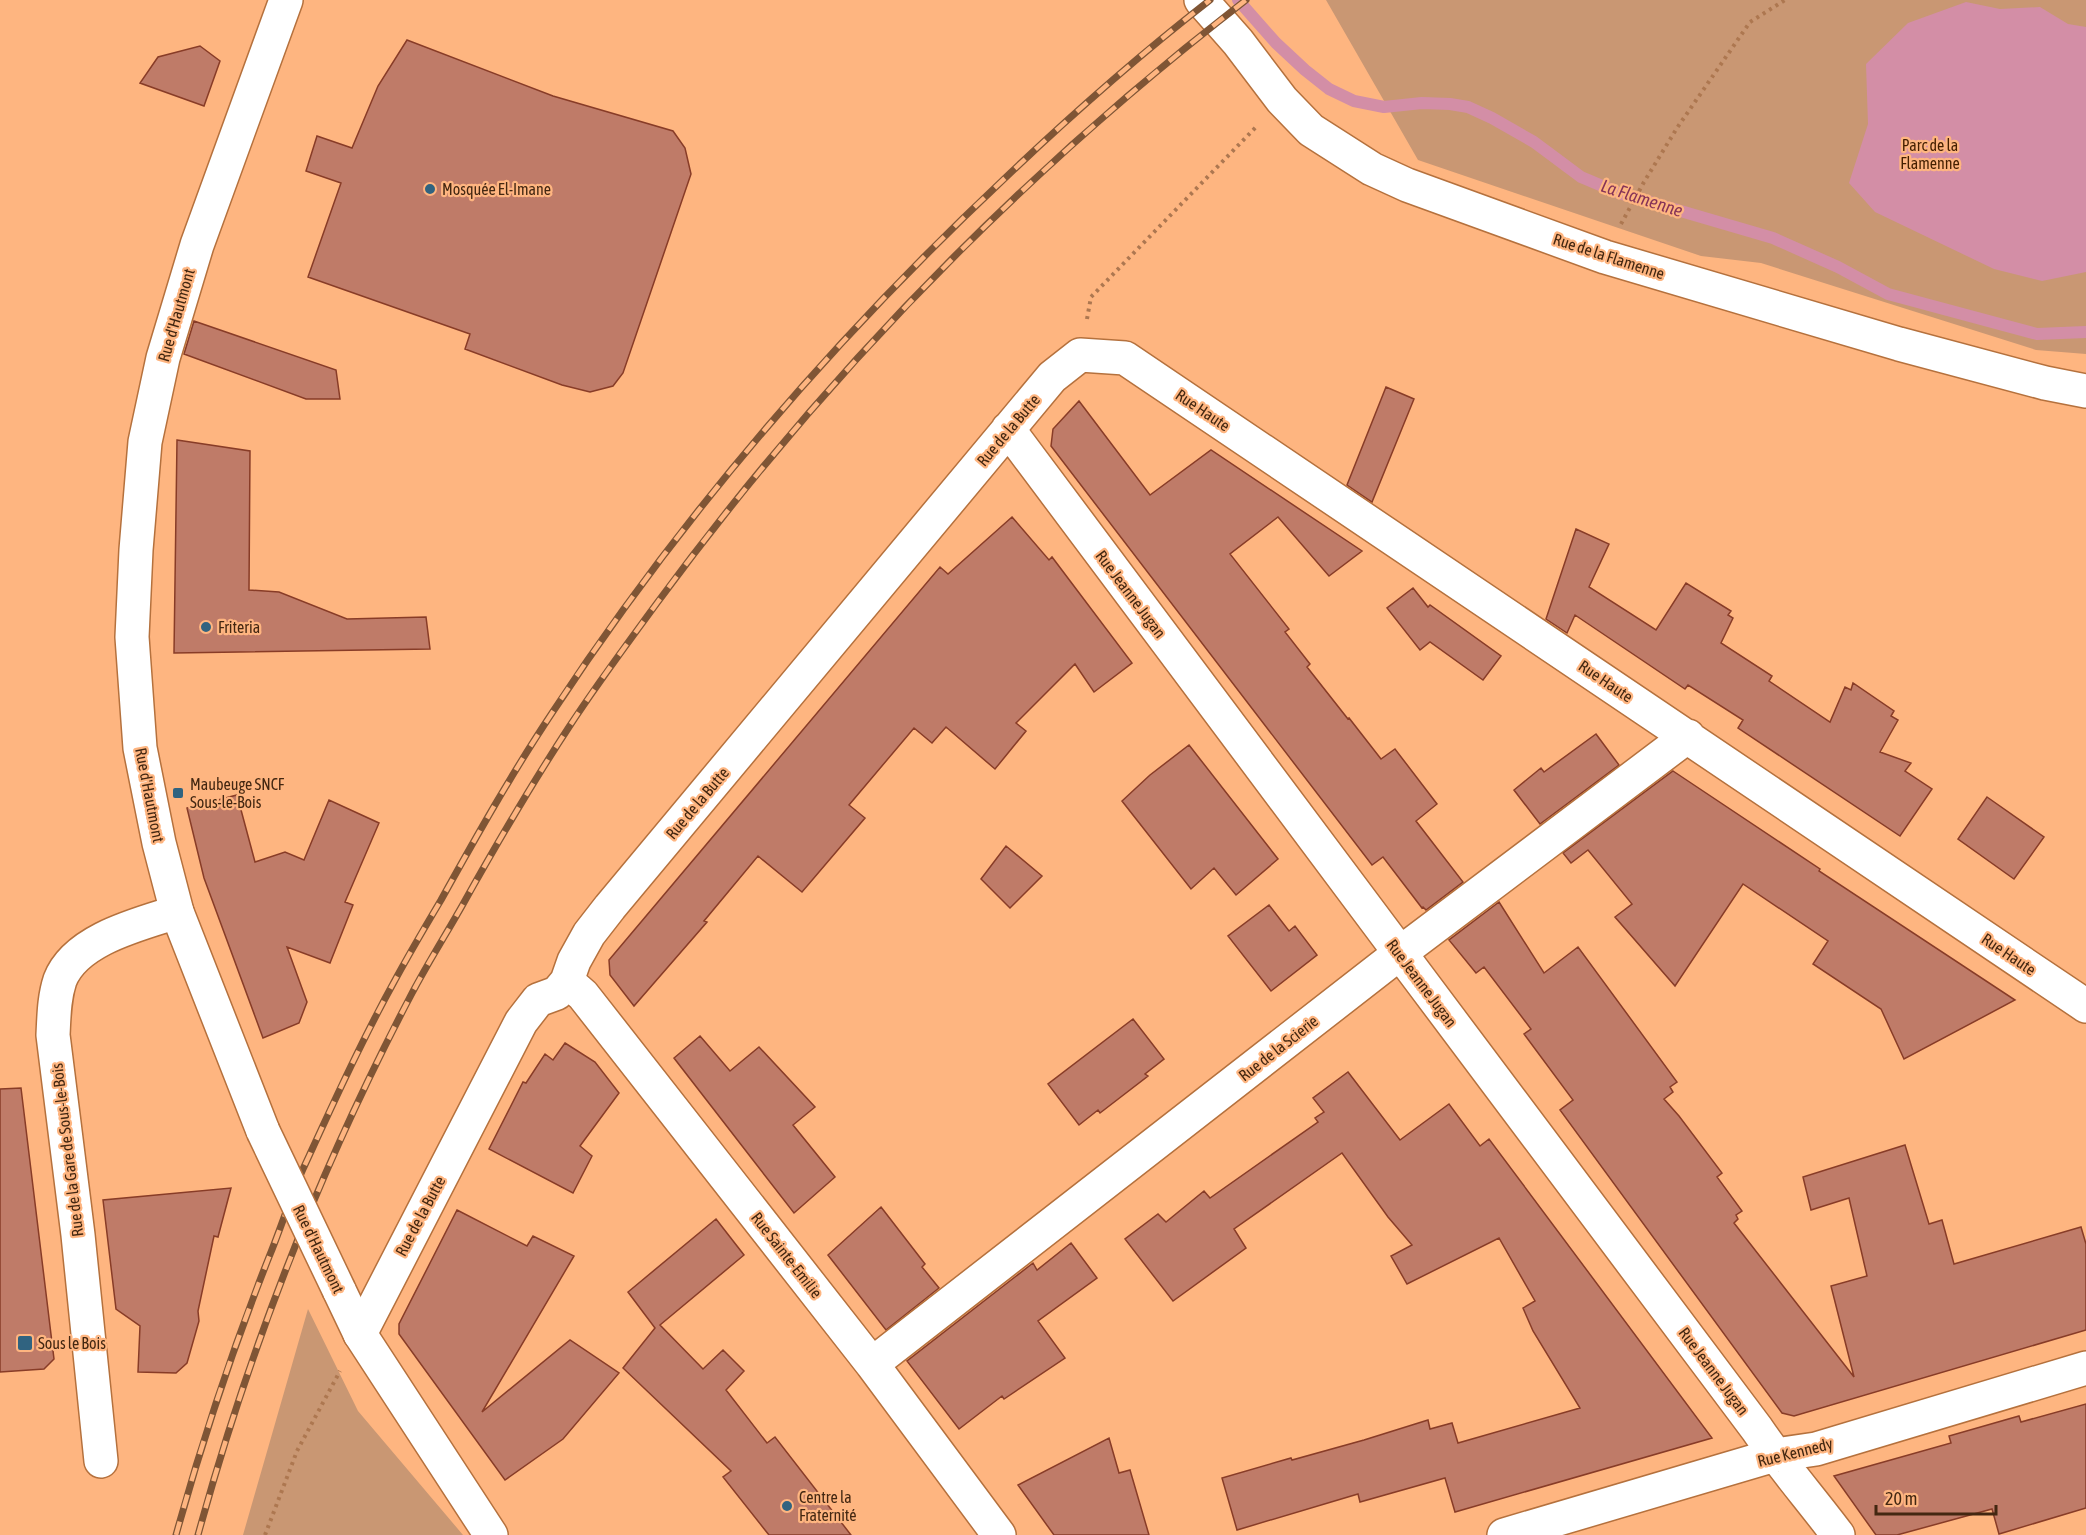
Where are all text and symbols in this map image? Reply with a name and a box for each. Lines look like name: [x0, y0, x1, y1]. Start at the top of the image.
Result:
park label: Parc de la Flamenne: [1900, 136, 1960, 172]
water label: La Flamenne: [1598, 175, 1686, 221]
place label: Mosquée El-Imane: [442, 180, 551, 199]
marker: Mosquée El-Imane: [423, 182, 437, 196]
street label: Rue de la Flamenne: [1551, 230, 1667, 282]
street label: Rue d'Hautmont: [154, 266, 198, 364]
street label: Rue Haute: [1173, 385, 1233, 435]
street label: Rue de la Butte: [973, 391, 1043, 469]
street label: Rue Jeanne Jugan: [1092, 547, 1170, 642]
place label: Friteria: [218, 618, 260, 636]
marker: Friteria: [199, 620, 213, 634]
street label: Rue Haute: [1576, 656, 1636, 706]
street label: Rue d'Hautmont: [132, 746, 168, 844]
street label: Rue de la Butte: [662, 764, 732, 842]
place label: Maubeuge SNCF Sous-le-Bois: [190, 775, 285, 811]
marker: Maubeuge SNCF Sous-le-Bois: [171, 786, 185, 800]
street label: Rue Haute: [1979, 929, 2039, 979]
street label: Rue Jeanne Jugan: [1383, 936, 1461, 1031]
street label: Rue de la Scierie: [1235, 1012, 1321, 1084]
street label: Rue de la Gare de Sous-le-Bois: [47, 1062, 87, 1238]
street label: Rue de la Butte: [391, 1173, 449, 1259]
street label: Rue d'Hautmont: [290, 1202, 348, 1296]
street label: Rue Sainte-Emilie: [748, 1209, 826, 1301]
street label: Rue Jeanne Jugan: [1675, 1324, 1753, 1419]
marker: Sous le Bois: [16, 1334, 34, 1352]
place label: Sous le Bois: [38, 1334, 106, 1352]
street label: Rue Kennedy: [1756, 1434, 1835, 1471]
scale bar: [1876, 1478, 1996, 1516]
place label: Centre la Fraternité: [799, 1488, 857, 1524]
text: 20 m: [1885, 1488, 1917, 1509]
marker: Centre la Fraternité: [780, 1499, 794, 1513]

